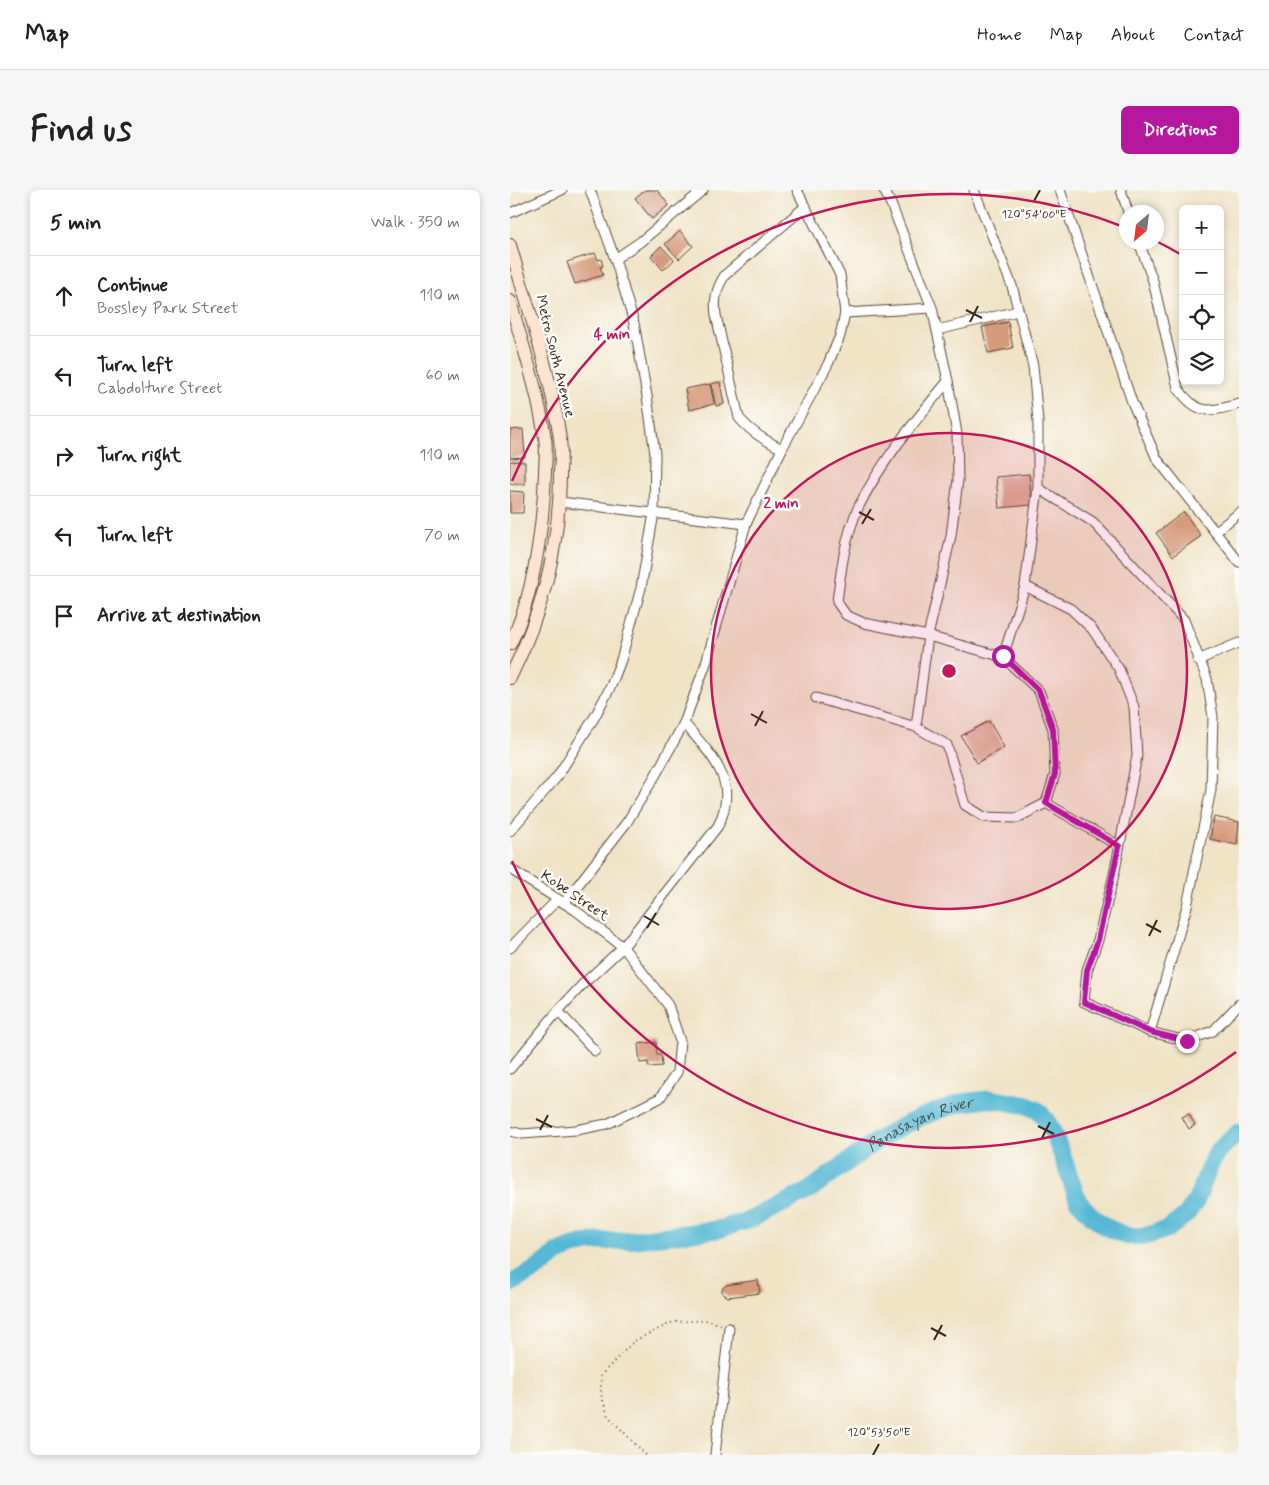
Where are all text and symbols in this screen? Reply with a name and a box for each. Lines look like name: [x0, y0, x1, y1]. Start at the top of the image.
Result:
text: Map: [25, 19, 69, 50]
text: Home: [977, 23, 1022, 47]
text: Map: [1050, 23, 1083, 47]
text: About: [1111, 23, 1155, 47]
text: Contact: [1183, 23, 1244, 47]
button: Directions: [1121, 106, 1239, 154]
text: Find us: [30, 107, 132, 153]
north arrow: [1119, 205, 1164, 250]
map controls: [1179, 205, 1224, 385]
button: +: [1179, 205, 1224, 250]
text: 120°54'00"E: [1002, 207, 1066, 223]
text: 5 min: [50, 209, 102, 237]
text: Walk · 350 m: [371, 212, 460, 233]
button: −: [1179, 250, 1224, 295]
text: Continue: [97, 273, 168, 298]
icon: ahead: [50, 282, 78, 310]
text: 110 m: [419, 285, 460, 306]
street label: Metro South Avenue: [530, 293, 580, 420]
button: locate: [1179, 295, 1224, 340]
text: Bossley Park Street: [97, 298, 238, 319]
text: 4 min: [594, 325, 630, 345]
button: layers: [1179, 340, 1224, 385]
text: Turn left: [97, 353, 173, 378]
icon: left: [50, 362, 78, 390]
text: 60 m: [426, 365, 460, 386]
text: Cabdolture Street: [97, 378, 222, 399]
icon: right: [50, 442, 78, 470]
text: Turn right: [97, 443, 181, 468]
text: 110 m: [419, 445, 460, 466]
text: 2 min: [763, 494, 799, 514]
icon: left: [50, 522, 78, 550]
text: Turn left: [97, 523, 173, 548]
text: 70 m: [424, 525, 460, 546]
icon: arrive: [50, 602, 78, 630]
text: Arrive at destination: [97, 603, 261, 628]
route start: [992, 645, 1015, 668]
centre of rings: [940, 662, 958, 680]
street label: Kobe Street: [536, 866, 613, 926]
route end: [1176, 1030, 1199, 1053]
water label: Panasayan River: [863, 1092, 976, 1157]
text: 120°53'50"E: [847, 1425, 911, 1441]

